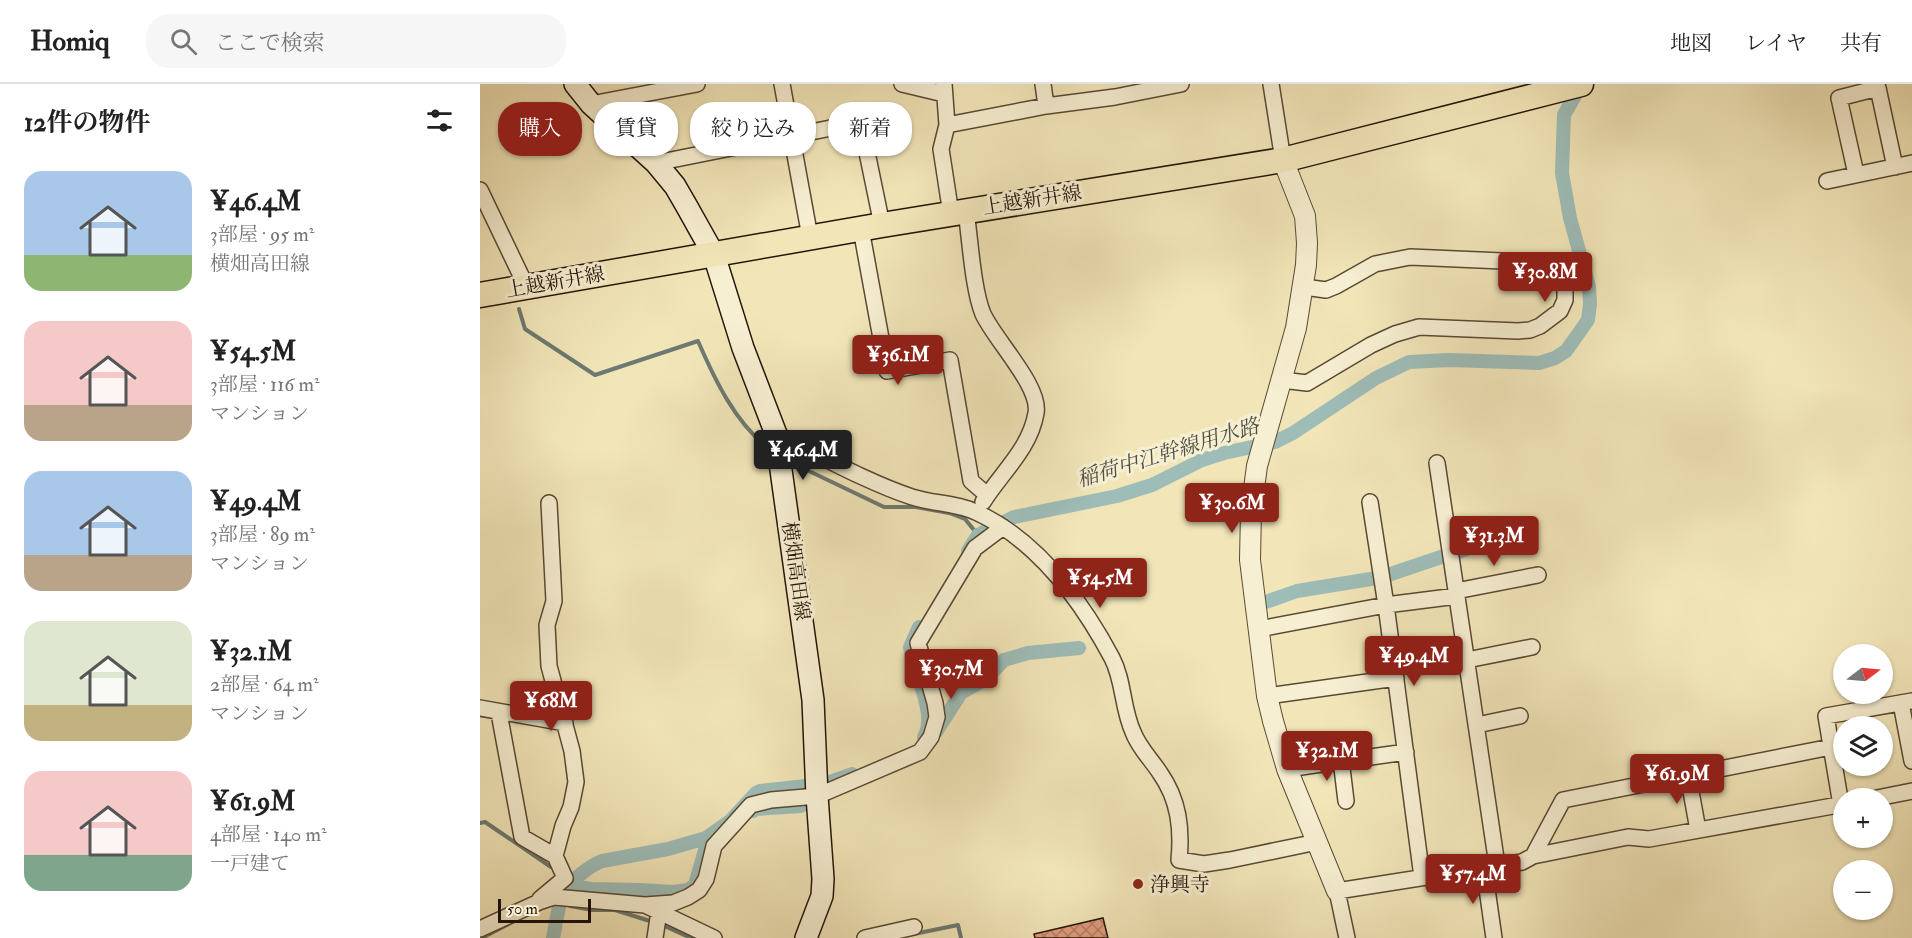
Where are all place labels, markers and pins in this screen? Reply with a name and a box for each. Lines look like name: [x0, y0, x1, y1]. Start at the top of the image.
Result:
pin: ¥30.8M: [1496, 252, 1594, 303]
pin: ¥36.1M: [849, 335, 947, 386]
pin: ¥46.4M: [754, 430, 852, 481]
pin: ¥30.6M: [1183, 483, 1281, 534]
pin: ¥31.3M: [1445, 516, 1543, 567]
pin: ¥54.5M: [1051, 558, 1149, 609]
pin: ¥49.4M: [1365, 636, 1463, 687]
pin: ¥30.7M: [902, 649, 1000, 700]
pin: ¥68M: [515, 681, 587, 732]
pin: ¥32.1M: [1278, 731, 1376, 782]
pin: ¥61.9M: [1628, 754, 1726, 805]
pin: ¥57.4M: [1424, 854, 1522, 905]
place label: 浄興寺: [1150, 872, 1210, 897]
marker: 浄興寺: [1131, 877, 1145, 891]

